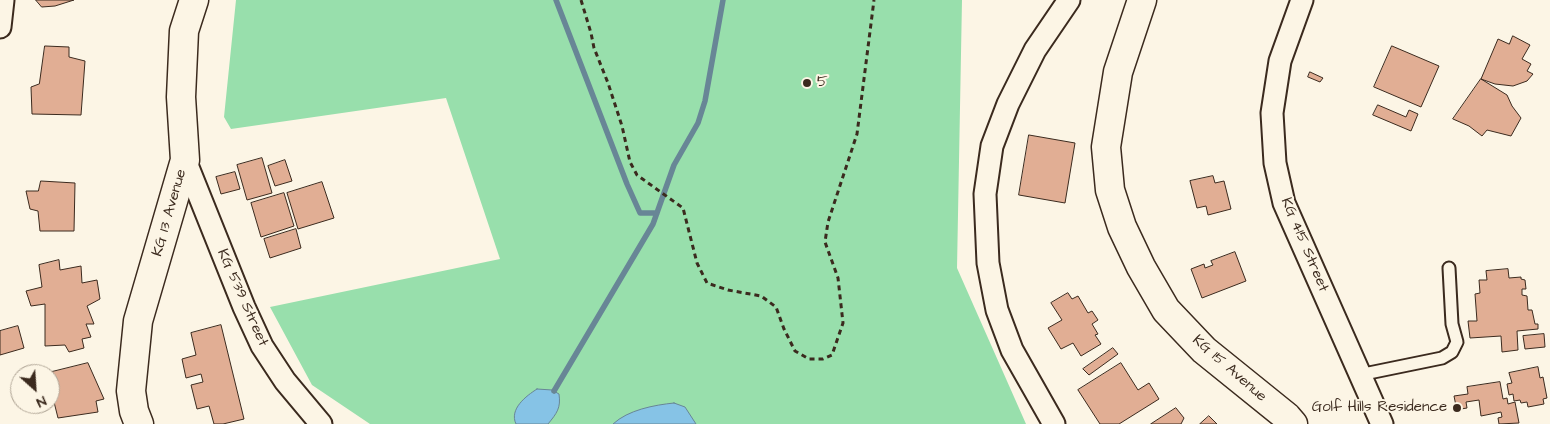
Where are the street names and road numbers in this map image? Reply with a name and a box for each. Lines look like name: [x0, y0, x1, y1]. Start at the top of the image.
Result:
street label: KG 13 Avenue: [149, 167, 191, 259]
street label: KG 415 Street: [1276, 195, 1332, 295]
street label: KG 539 Street: [213, 247, 271, 349]
street label: KG 15 Avenue: [1188, 332, 1270, 406]

